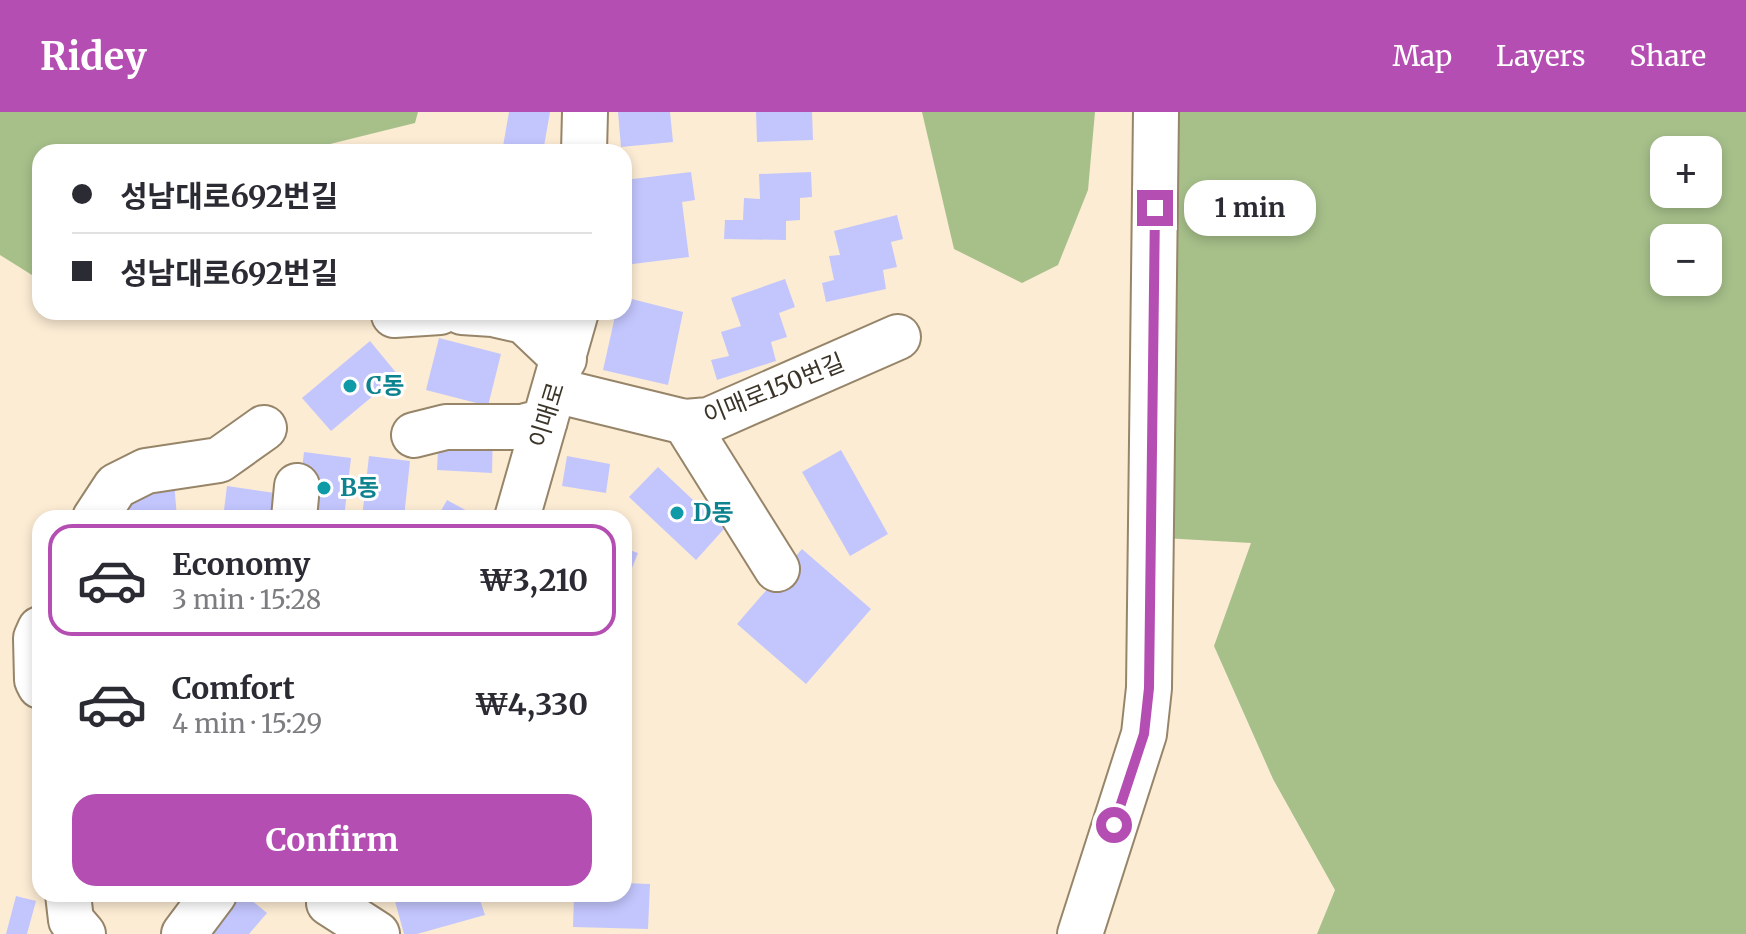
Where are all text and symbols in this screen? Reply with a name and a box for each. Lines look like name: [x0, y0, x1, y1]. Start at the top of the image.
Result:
text: Ridey: [40, 33, 147, 80]
text: Map: [1392, 38, 1452, 74]
text: Layers: [1496, 38, 1585, 74]
text: Share: [1629, 38, 1706, 74]
map controls: [1650, 136, 1722, 296]
button: +: [1650, 136, 1722, 208]
text: 성남대로692번길: [120, 177, 338, 215]
callout: 1 min: [1183, 180, 1315, 236]
route end: [1137, 190, 1173, 226]
text: 1 min: [1215, 191, 1285, 224]
button: −: [1650, 224, 1722, 296]
text: 성남대로692번길: [120, 254, 338, 292]
street label: 이매로150번길: [699, 346, 849, 431]
place label: C동: [366, 370, 404, 401]
marker: C동: [341, 377, 359, 395]
street label: 이매로: [522, 379, 571, 451]
place label: B동: [340, 472, 379, 503]
marker: B동: [315, 479, 333, 497]
place label: D동: [693, 497, 733, 528]
marker: D동: [668, 504, 686, 522]
icon: car: [76, 544, 148, 616]
text: Economy: [172, 545, 310, 583]
text: ₩3,210: [480, 561, 588, 599]
text: 3 min · 15:28: [172, 583, 321, 616]
icon: car: [76, 668, 148, 740]
text: Comfort: [172, 669, 295, 707]
text: ₩4,330: [475, 685, 588, 723]
text: 4 min · 15:29: [172, 707, 322, 740]
button: Confirm: [72, 794, 592, 886]
route start: [1096, 807, 1132, 843]

